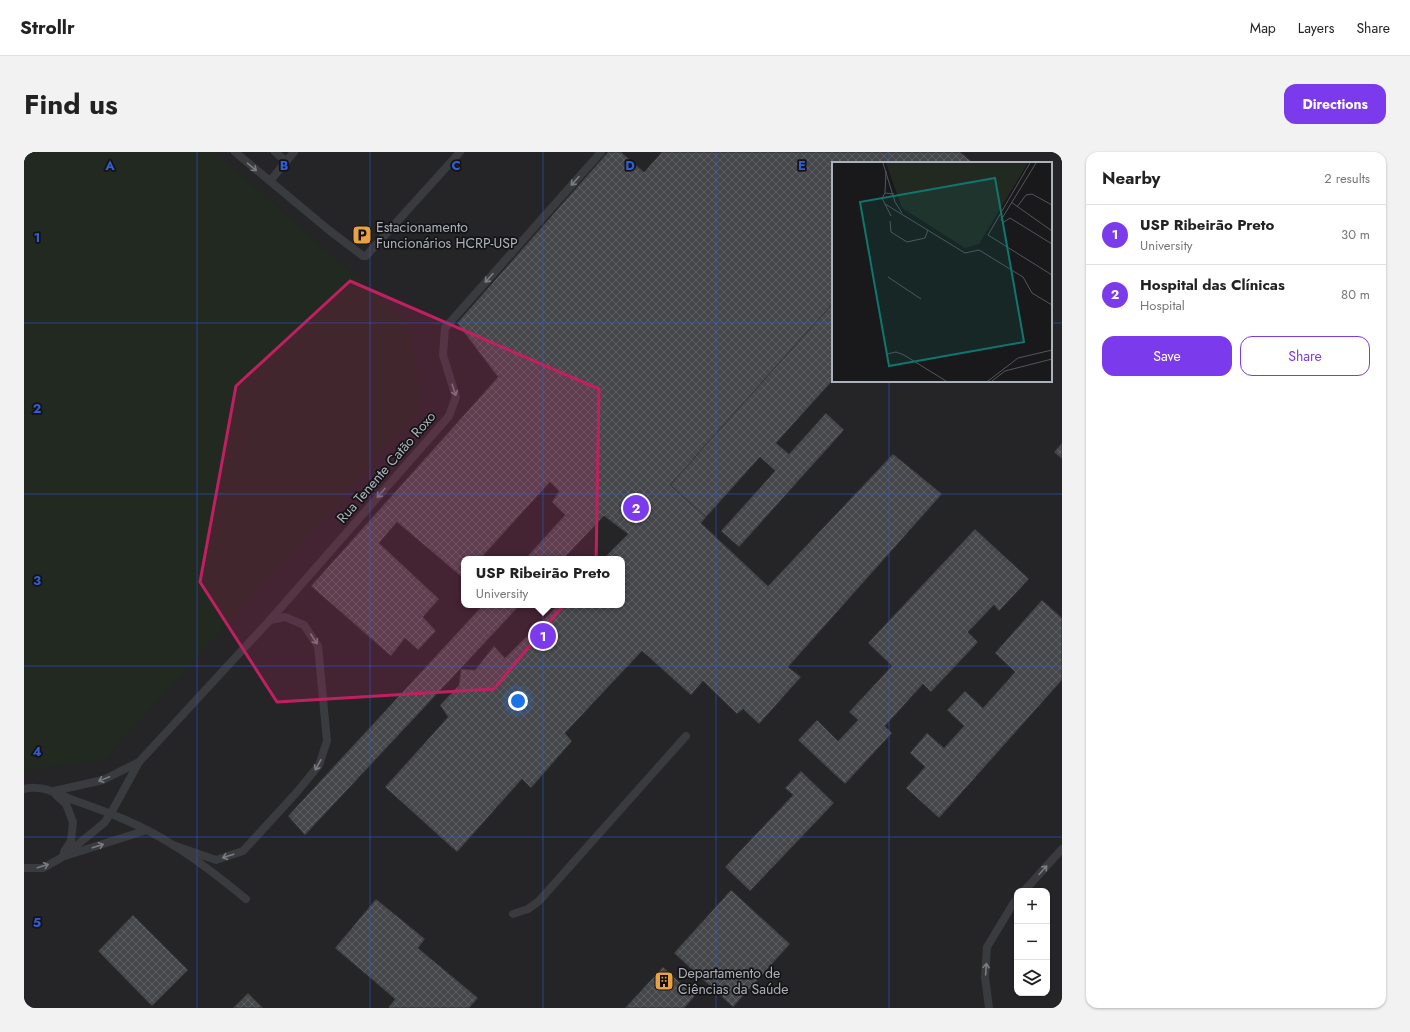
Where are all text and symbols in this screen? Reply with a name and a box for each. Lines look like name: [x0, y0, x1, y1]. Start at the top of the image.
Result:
text: Strollr: [20, 14, 75, 41]
text: Map: [1250, 18, 1276, 38]
text: Layers: [1298, 18, 1334, 38]
text: Share: [1356, 18, 1390, 38]
text: Find us: [24, 84, 118, 125]
button: Directions: [1284, 84, 1386, 124]
text: A: [104, 156, 115, 175]
text: B: [280, 156, 289, 175]
text: C: [451, 156, 461, 175]
text: D: [625, 156, 635, 175]
text: E: [798, 156, 806, 175]
one-way arrow: [247, 162, 258, 171]
inset map: [832, 162, 1052, 382]
text: Nearby: [1102, 166, 1160, 190]
text: 2 results: [1324, 169, 1370, 188]
one-way arrow: [571, 176, 580, 186]
text: USP Ribeirão Preto: [1140, 214, 1274, 236]
place label: Estacionamento Funcionários HCRP-USP: [376, 217, 518, 253]
parking icon: Estacionamento Funcionários HCRP-USP: [351, 224, 373, 246]
text: 1: [1112, 225, 1118, 244]
text: 30 m: [1341, 225, 1370, 244]
text: 1: [34, 228, 40, 247]
text: University: [1140, 236, 1192, 255]
one-way arrow: [485, 273, 494, 283]
text: Hospital das Clínicas: [1140, 274, 1285, 296]
text: 2: [1111, 285, 1119, 304]
text: 80 m: [1341, 285, 1370, 304]
text: Hospital: [1140, 296, 1185, 315]
button: Save: [1102, 336, 1232, 376]
button: Share: [1240, 336, 1370, 376]
one-way arrow: [451, 383, 458, 396]
text: 2: [33, 399, 41, 418]
street label: Rua Tenente Catão Roxo: [332, 407, 440, 527]
one-way arrow: [377, 487, 386, 498]
pin: 2: [623, 493, 649, 523]
popup: [461, 556, 625, 608]
text: USP Ribeirão Preto: [476, 562, 610, 584]
text: 3: [33, 571, 41, 590]
text: University: [476, 584, 528, 603]
pin: 1: [530, 621, 556, 651]
one-way arrow: [310, 633, 318, 644]
your location: [508, 691, 528, 711]
text: 4: [32, 742, 42, 761]
one-way arrow: [313, 759, 321, 771]
one-way arrow: [98, 775, 110, 783]
one-way arrow: [91, 842, 104, 849]
one-way arrow: [222, 853, 235, 860]
one-way arrow: [37, 862, 50, 869]
one-way arrow: [1038, 865, 1048, 875]
map controls: [1014, 888, 1050, 996]
button: +: [1014, 888, 1050, 924]
text: 5: [33, 913, 41, 932]
button: −: [1014, 924, 1050, 960]
button: layers: [1014, 960, 1050, 996]
place label: Departamento de Ciências da Saúde: [678, 963, 789, 999]
one-way arrow: [982, 963, 989, 976]
building icon: Departamento de Ciências da Saúde: [653, 970, 675, 992]

